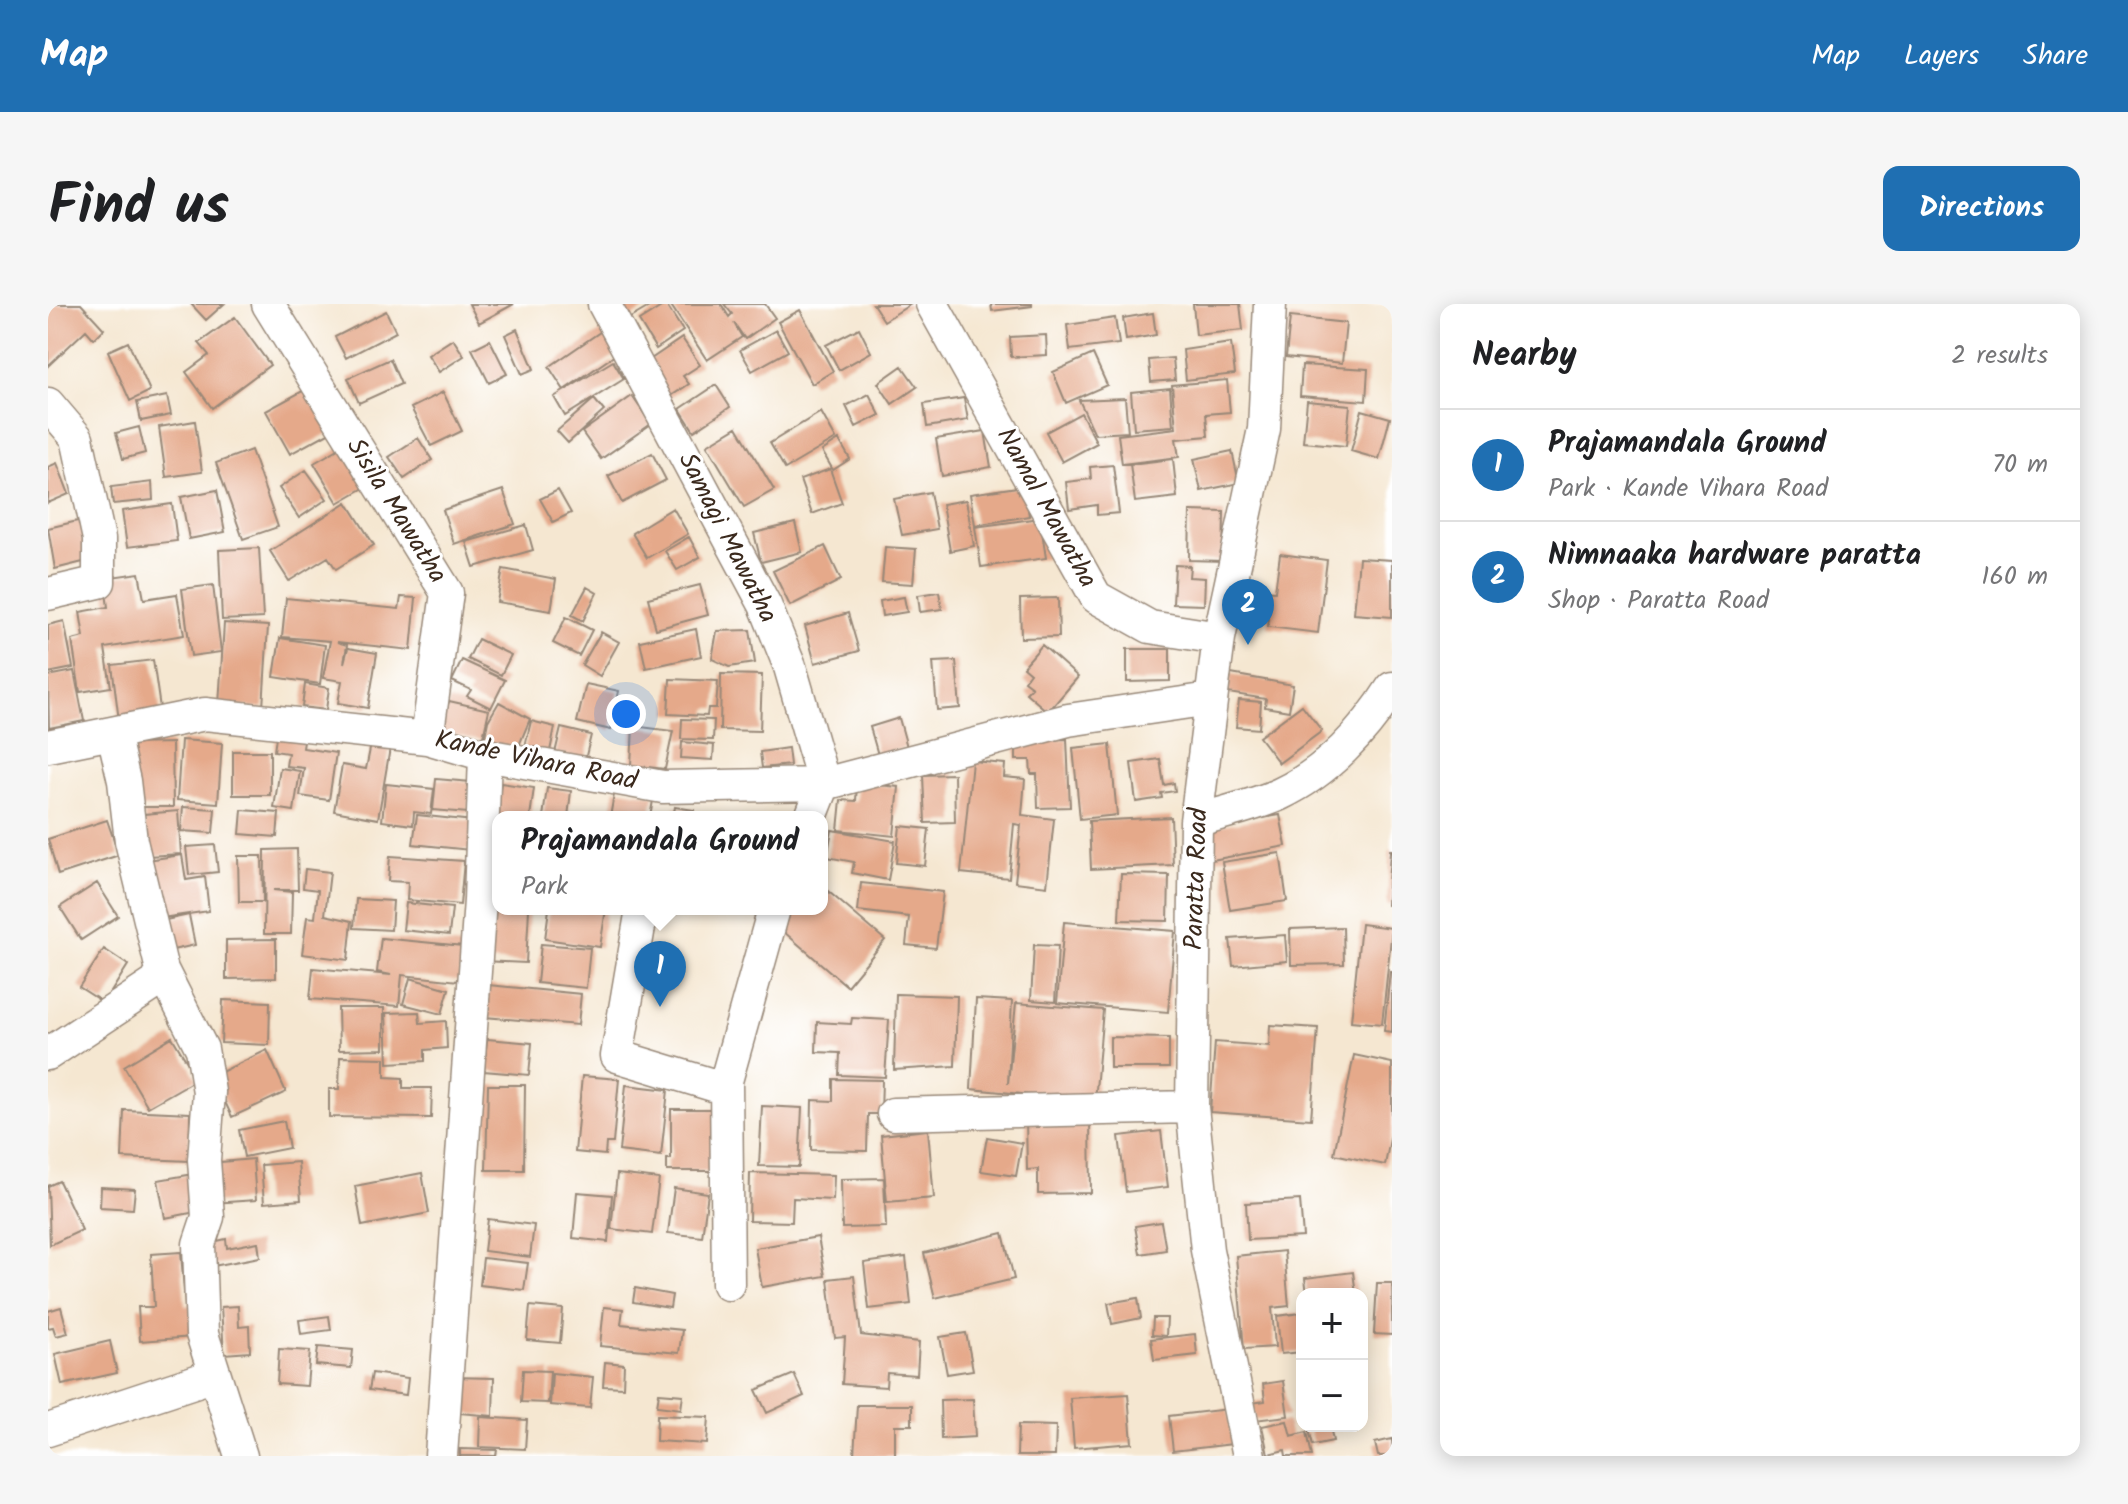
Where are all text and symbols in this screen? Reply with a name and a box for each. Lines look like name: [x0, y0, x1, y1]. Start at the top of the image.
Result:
text: Map: [40, 26, 109, 86]
text: Map: [1811, 34, 1860, 79]
text: Layers: [1904, 34, 1979, 79]
text: Share: [2023, 34, 2088, 79]
text: Find us: [48, 163, 229, 253]
button: Directions: [1883, 166, 2080, 251]
text: Nearby: [1472, 329, 1577, 383]
text: 2 results: [1951, 335, 2048, 377]
street label: Namal Mawatha: [984, 420, 1108, 596]
text: Prajamandala Ground: [1548, 420, 1826, 468]
street label: Sisila Mawatha: [335, 430, 457, 592]
text: 1: [1494, 444, 1502, 486]
text: 70 m: [1992, 444, 2048, 486]
street label: Samagi Mawatha: [666, 445, 788, 631]
text: Park · Kande Vihara Road: [1548, 468, 1828, 510]
text: Nimnaaka hardware paratta: [1548, 532, 1921, 580]
text: 2: [1490, 556, 1506, 598]
text: 160 m: [1981, 556, 2048, 598]
pin: 2: [1222, 579, 1274, 645]
text: Shop · Paratta Road: [1548, 580, 1769, 622]
your location: [606, 694, 646, 734]
street label: Kande Vihara Road: [431, 719, 642, 803]
street label: Paratta Road: [1174, 806, 1221, 951]
popup: [492, 811, 828, 915]
text: Prajamandala Ground: [521, 818, 799, 866]
text: Park: [521, 866, 568, 908]
pin: 1: [634, 941, 686, 1007]
map controls: [1296, 1288, 1368, 1432]
button: +: [1296, 1288, 1368, 1360]
button: −: [1296, 1360, 1368, 1432]

